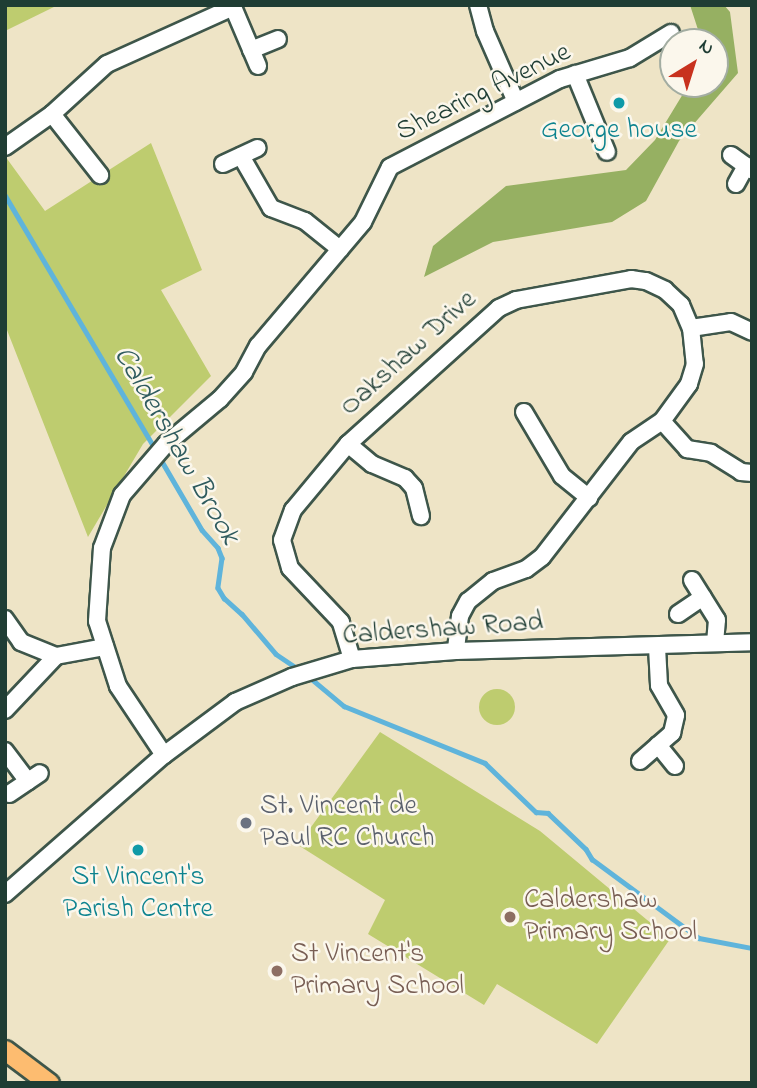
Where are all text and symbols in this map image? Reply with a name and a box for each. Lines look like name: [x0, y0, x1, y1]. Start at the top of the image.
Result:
north arrow: [659, 28, 729, 98]
text: N: [693, 33, 719, 62]
street label: Shearing Avenue: [391, 36, 577, 150]
marker: George house: [611, 95, 627, 111]
place label: George house: [541, 114, 697, 148]
street label: Oakshaw Drive: [334, 284, 484, 424]
water label: Caldershaw Brook: [105, 340, 247, 552]
street label: Caldershaw Road: [342, 606, 544, 654]
place label: St. Vincent de Paul RC Church: [260, 790, 434, 856]
marker: St. Vincent de Paul RC Church: [238, 815, 254, 831]
marker: St Vincent's Parish Centre: [130, 842, 146, 858]
place label: St Vincent's Parish Centre: [63, 861, 213, 927]
place label: Caldershaw Primary School: [524, 884, 697, 950]
marker: Caldershaw Primary School: [502, 909, 518, 925]
place label: St Vincent's Primary School: [291, 938, 464, 1004]
marker: St Vincent's Primary School: [269, 963, 285, 979]

